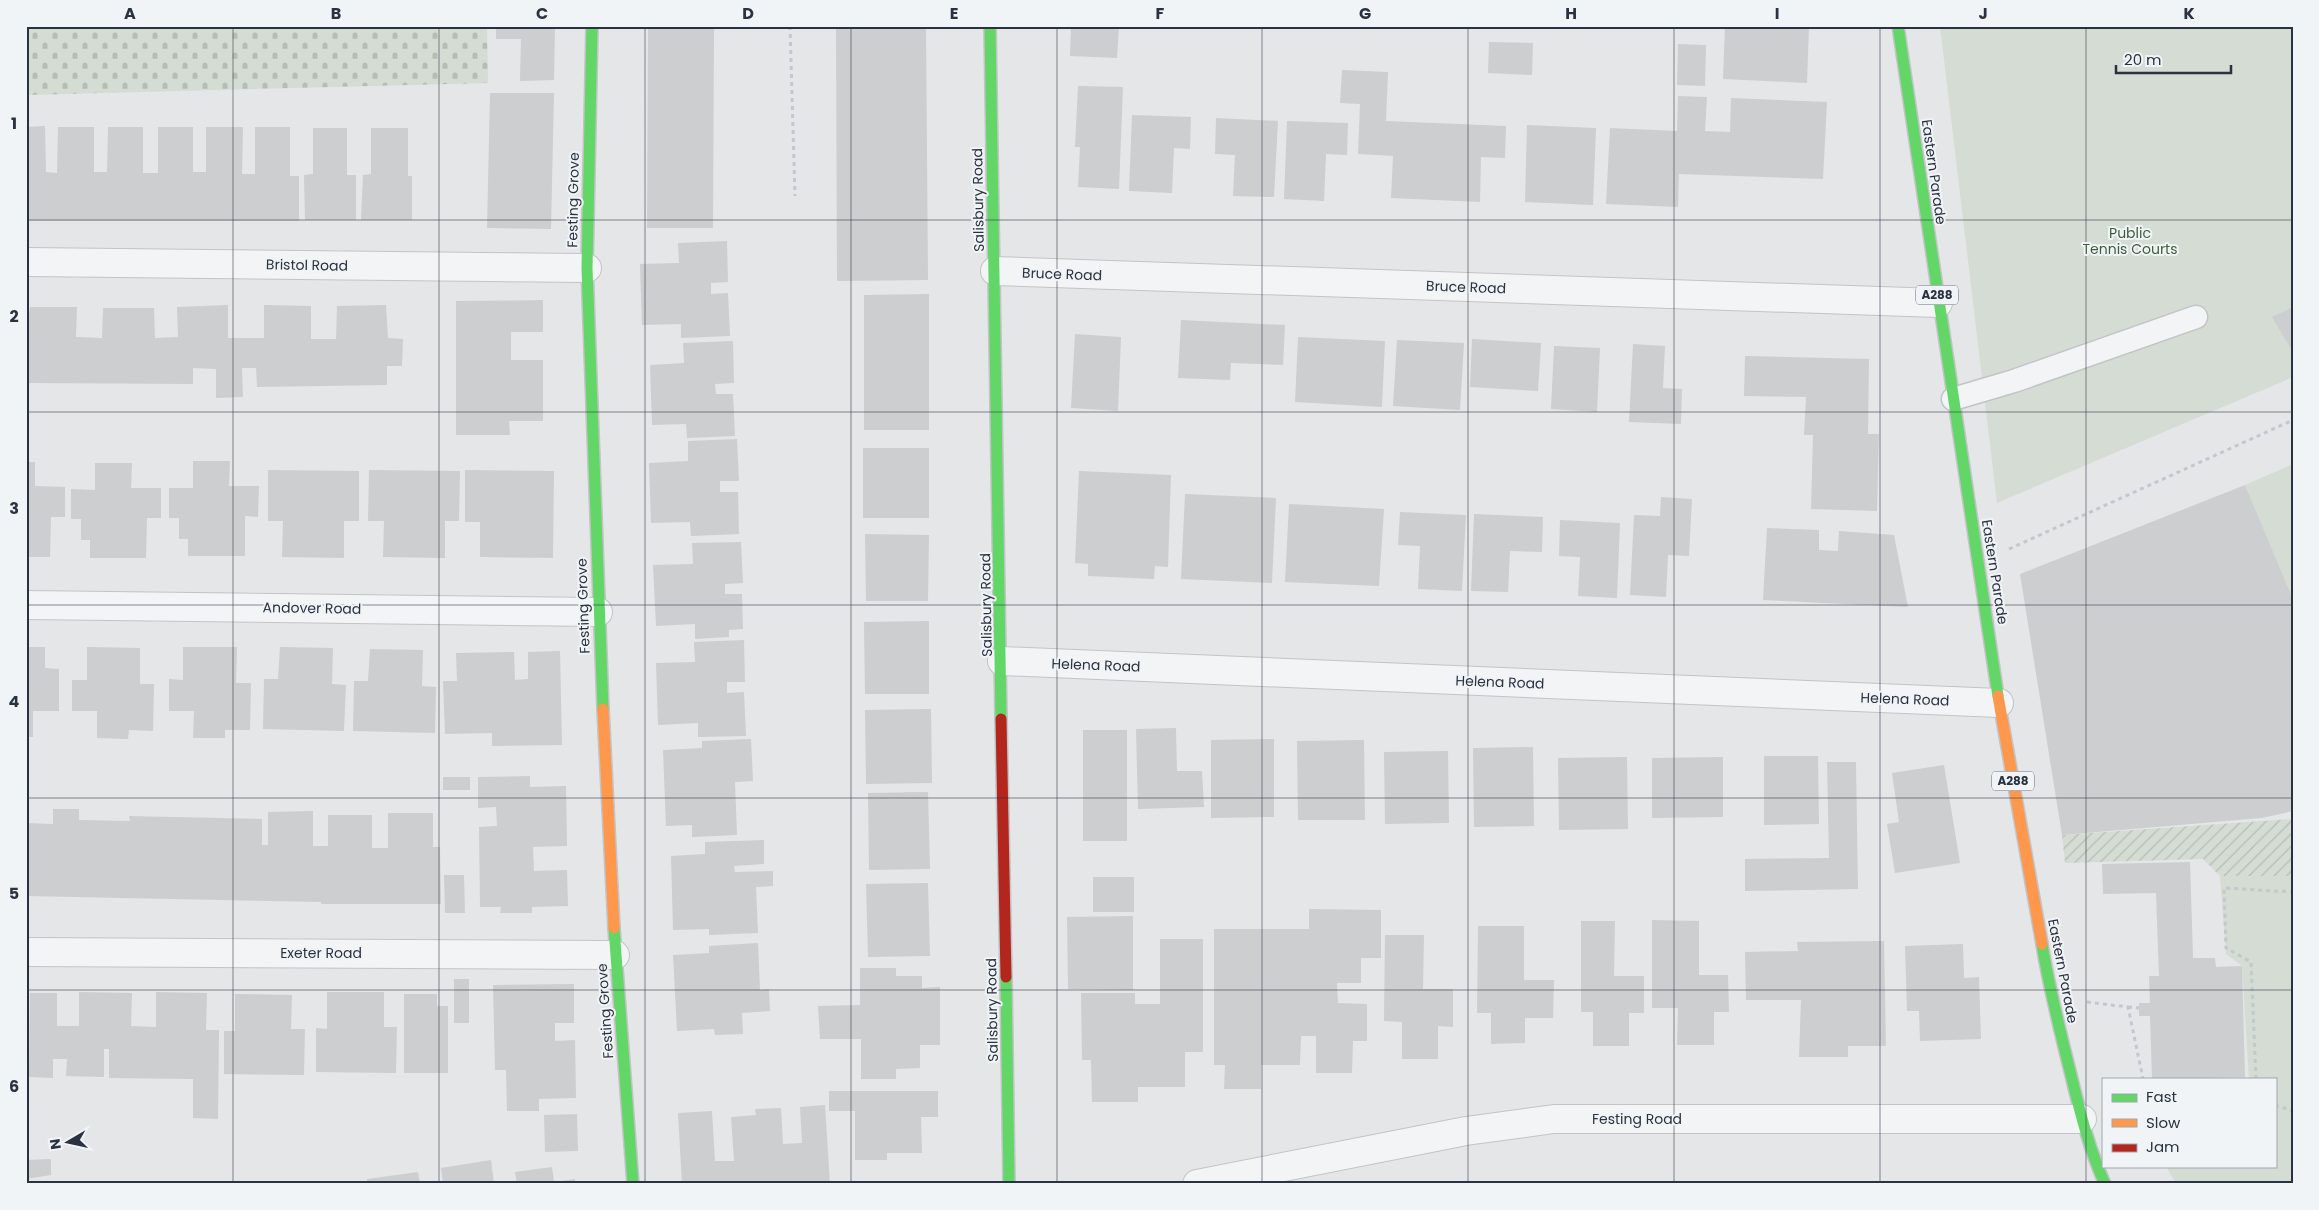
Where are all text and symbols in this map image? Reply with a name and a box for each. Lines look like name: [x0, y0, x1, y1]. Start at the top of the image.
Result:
text: A: [124, 2, 136, 25]
text: B: [331, 2, 341, 25]
text: C: [536, 2, 548, 25]
text: D: [742, 2, 754, 25]
text: E: [950, 2, 958, 25]
text: F: [1156, 2, 1165, 25]
text: G: [1359, 2, 1371, 25]
text: H: [1565, 2, 1577, 25]
text: I: [1775, 2, 1779, 25]
text: J: [1978, 2, 1988, 25]
text: K: [2183, 2, 2195, 25]
scale bar: [2116, 42, 2232, 74]
text: 20 m: [2124, 49, 2162, 70]
text: 1: [11, 112, 17, 135]
street label: Eastern Parade: [1917, 118, 1951, 226]
street label: Salisbury Road: [967, 148, 989, 252]
street label: Festing Grove: [562, 152, 584, 248]
park label: Public Tennis Courts: [2082, 223, 2178, 259]
street label: Bristol Road: [266, 254, 348, 276]
street label: Bruce Road: [1022, 263, 1102, 285]
street label: Bruce Road: [1426, 276, 1506, 298]
road number: A288: [1916, 286, 1958, 304]
text: 2: [9, 305, 19, 328]
text: 3: [9, 497, 19, 520]
street label: Eastern Parade: [1977, 518, 2013, 626]
street label: Salisbury Road: [975, 553, 997, 657]
street label: Festing Grove: [571, 558, 595, 654]
street label: Andover Road: [262, 597, 362, 619]
street label: Helena Road: [1051, 653, 1141, 677]
street label: Helena Road: [1455, 670, 1545, 694]
street label: Helena Road: [1860, 687, 1950, 711]
text: 4: [9, 690, 20, 713]
road number: A288: [1992, 771, 2034, 790]
text: 5: [9, 882, 19, 905]
street label: Eastern Parade: [2043, 917, 2083, 1025]
street label: Exeter Road: [280, 943, 362, 963]
street label: Salisbury Road: [981, 958, 1003, 1062]
street label: Festing Grove: [592, 962, 618, 1059]
text: 6: [9, 1075, 19, 1098]
legend: [2102, 1078, 2276, 1168]
text: Fast: [2146, 1086, 2177, 1107]
street label: Festing Road: [1592, 1109, 1682, 1129]
text: Slow: [2146, 1112, 2181, 1133]
north arrow: [42, 1118, 92, 1168]
text: Jam: [2146, 1136, 2180, 1157]
text: N: [44, 1137, 66, 1151]

